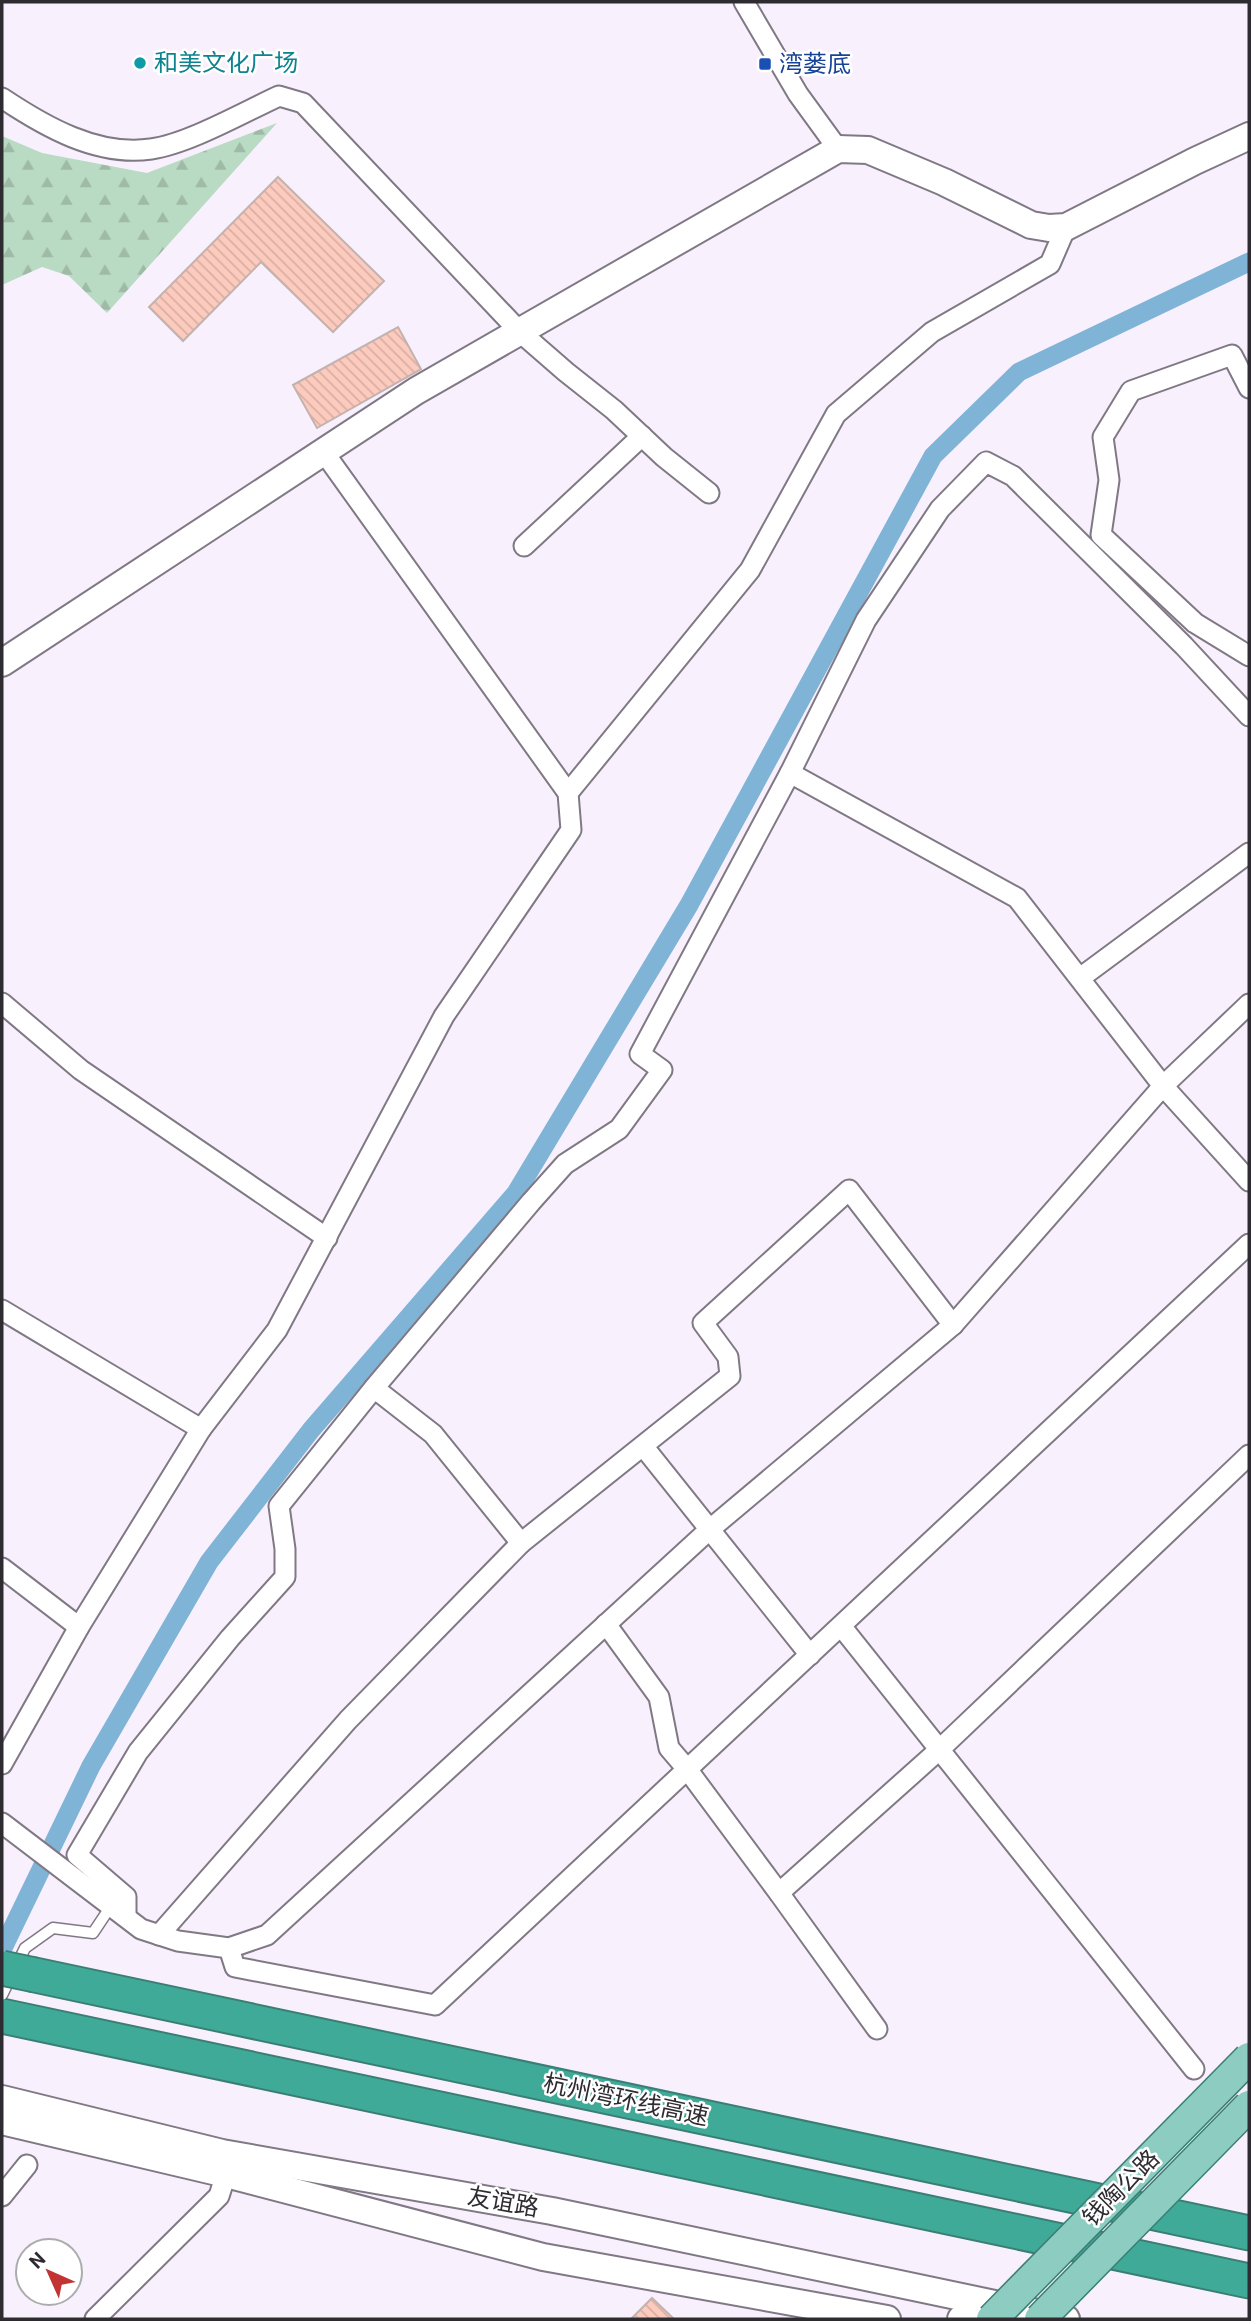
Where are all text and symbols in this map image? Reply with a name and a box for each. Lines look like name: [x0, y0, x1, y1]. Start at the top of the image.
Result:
place label: 和美文化广场: [154, 49, 298, 77]
place label: 湾蒌底: [779, 50, 851, 78]
marker: 和美文化广场: [132, 55, 148, 71]
marker: 湾蒌底: [757, 56, 773, 72]
street label: 杭州湾环线高速: [541, 2069, 711, 2131]
street label: 钱陶公路: [1077, 2144, 1165, 2232]
street label: 友谊路: [465, 2182, 541, 2222]
north arrow: [14, 2237, 84, 2307]
text: N: [24, 2247, 50, 2273]

